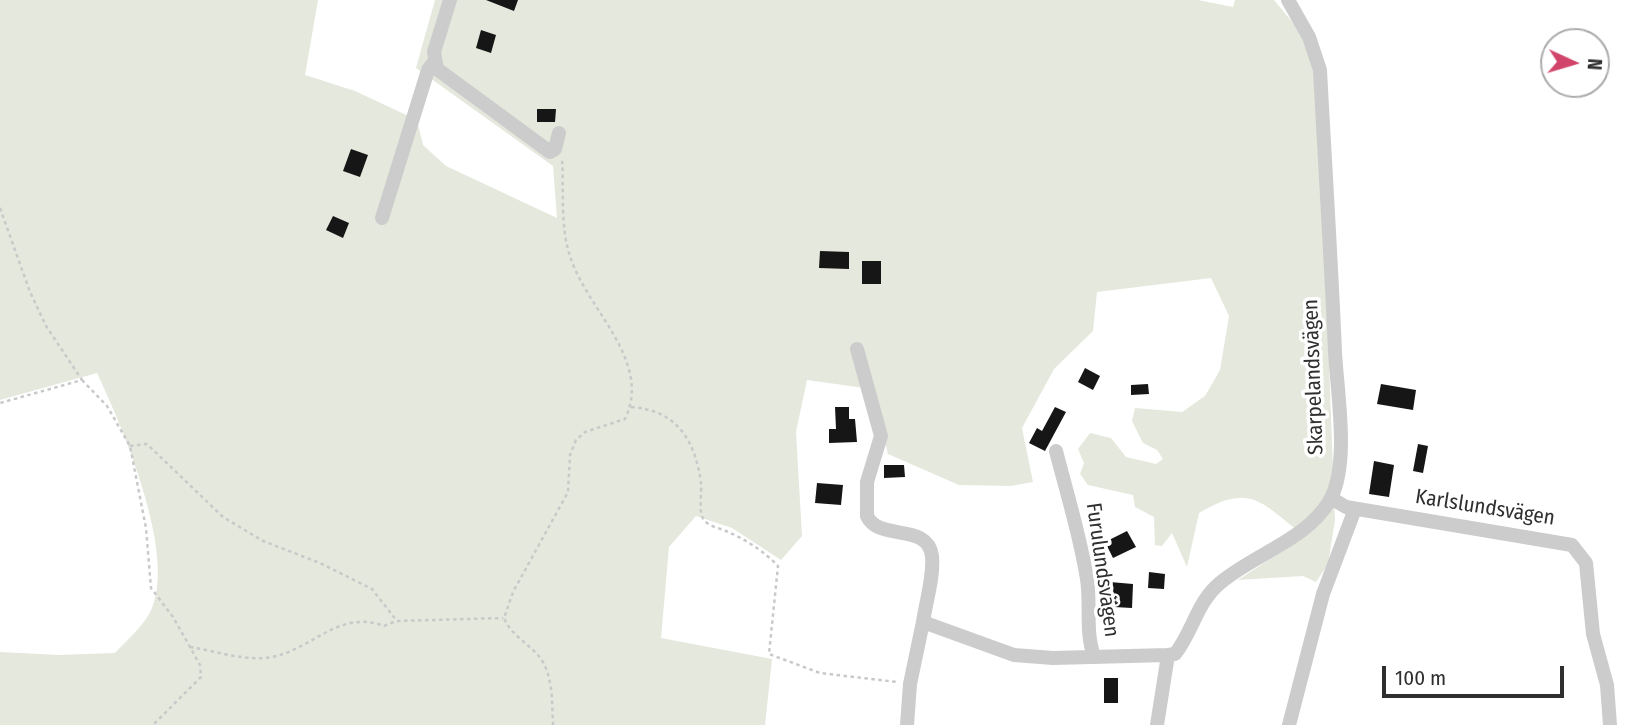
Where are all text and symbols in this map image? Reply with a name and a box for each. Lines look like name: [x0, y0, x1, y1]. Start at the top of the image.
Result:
north arrow: [1540, 28, 1610, 98]
text: N: [1583, 58, 1606, 71]
street label: Skarpelandsvägen: [1299, 299, 1329, 455]
street label: Karlslundsvägen: [1414, 485, 1556, 531]
street label: Furulundsvägen: [1080, 501, 1124, 639]
scale bar: [1386, 652, 1568, 696]
text: 100 m: [1395, 665, 1446, 691]

